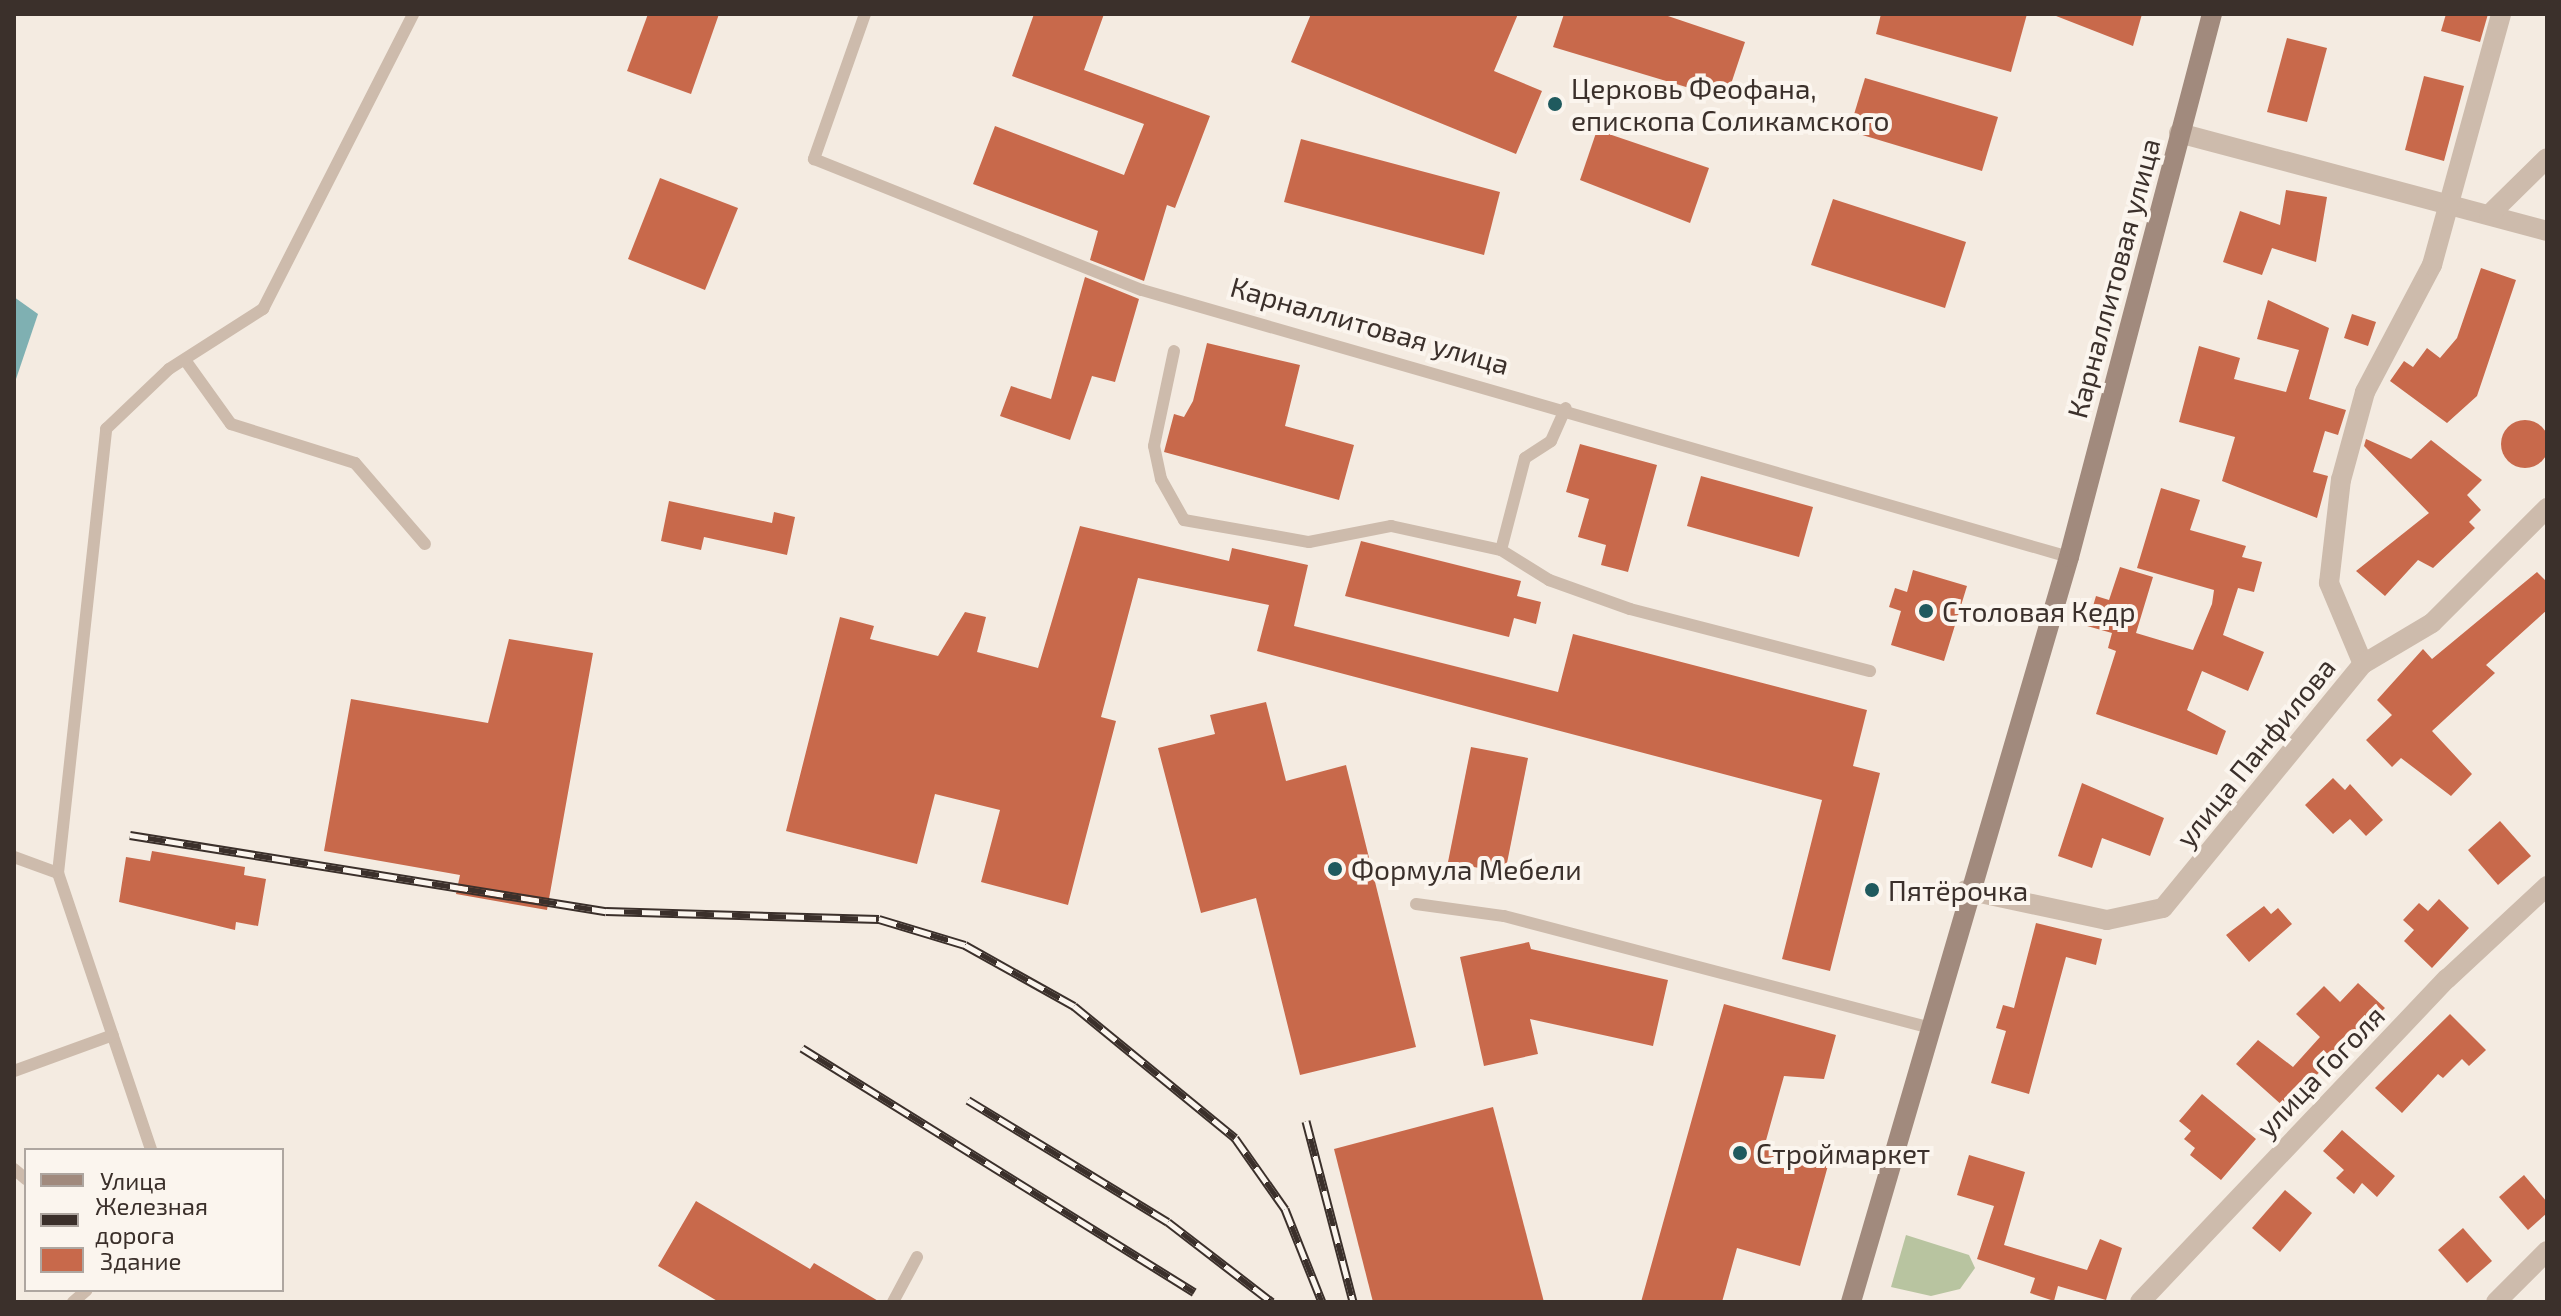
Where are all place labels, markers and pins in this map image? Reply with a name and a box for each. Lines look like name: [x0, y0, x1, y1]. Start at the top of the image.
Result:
place label: Церковь Феофана, епископа Соликамского: [1571, 71, 1889, 137]
marker: Церковь Феофана, епископа Соликамского: [1546, 95, 1564, 113]
place label: Столовая Кедр: [1942, 594, 2136, 628]
marker: Столовая Кедр: [1917, 602, 1935, 620]
place label: Формула Мебели: [1351, 852, 1582, 886]
marker: Формула Мебели: [1326, 860, 1344, 878]
place label: Пятёрочка: [1888, 873, 2028, 907]
marker: Пятёрочка: [1863, 881, 1881, 899]
place label: Строймаркет: [1756, 1136, 1930, 1170]
marker: Строймаркет: [1731, 1144, 1749, 1162]

